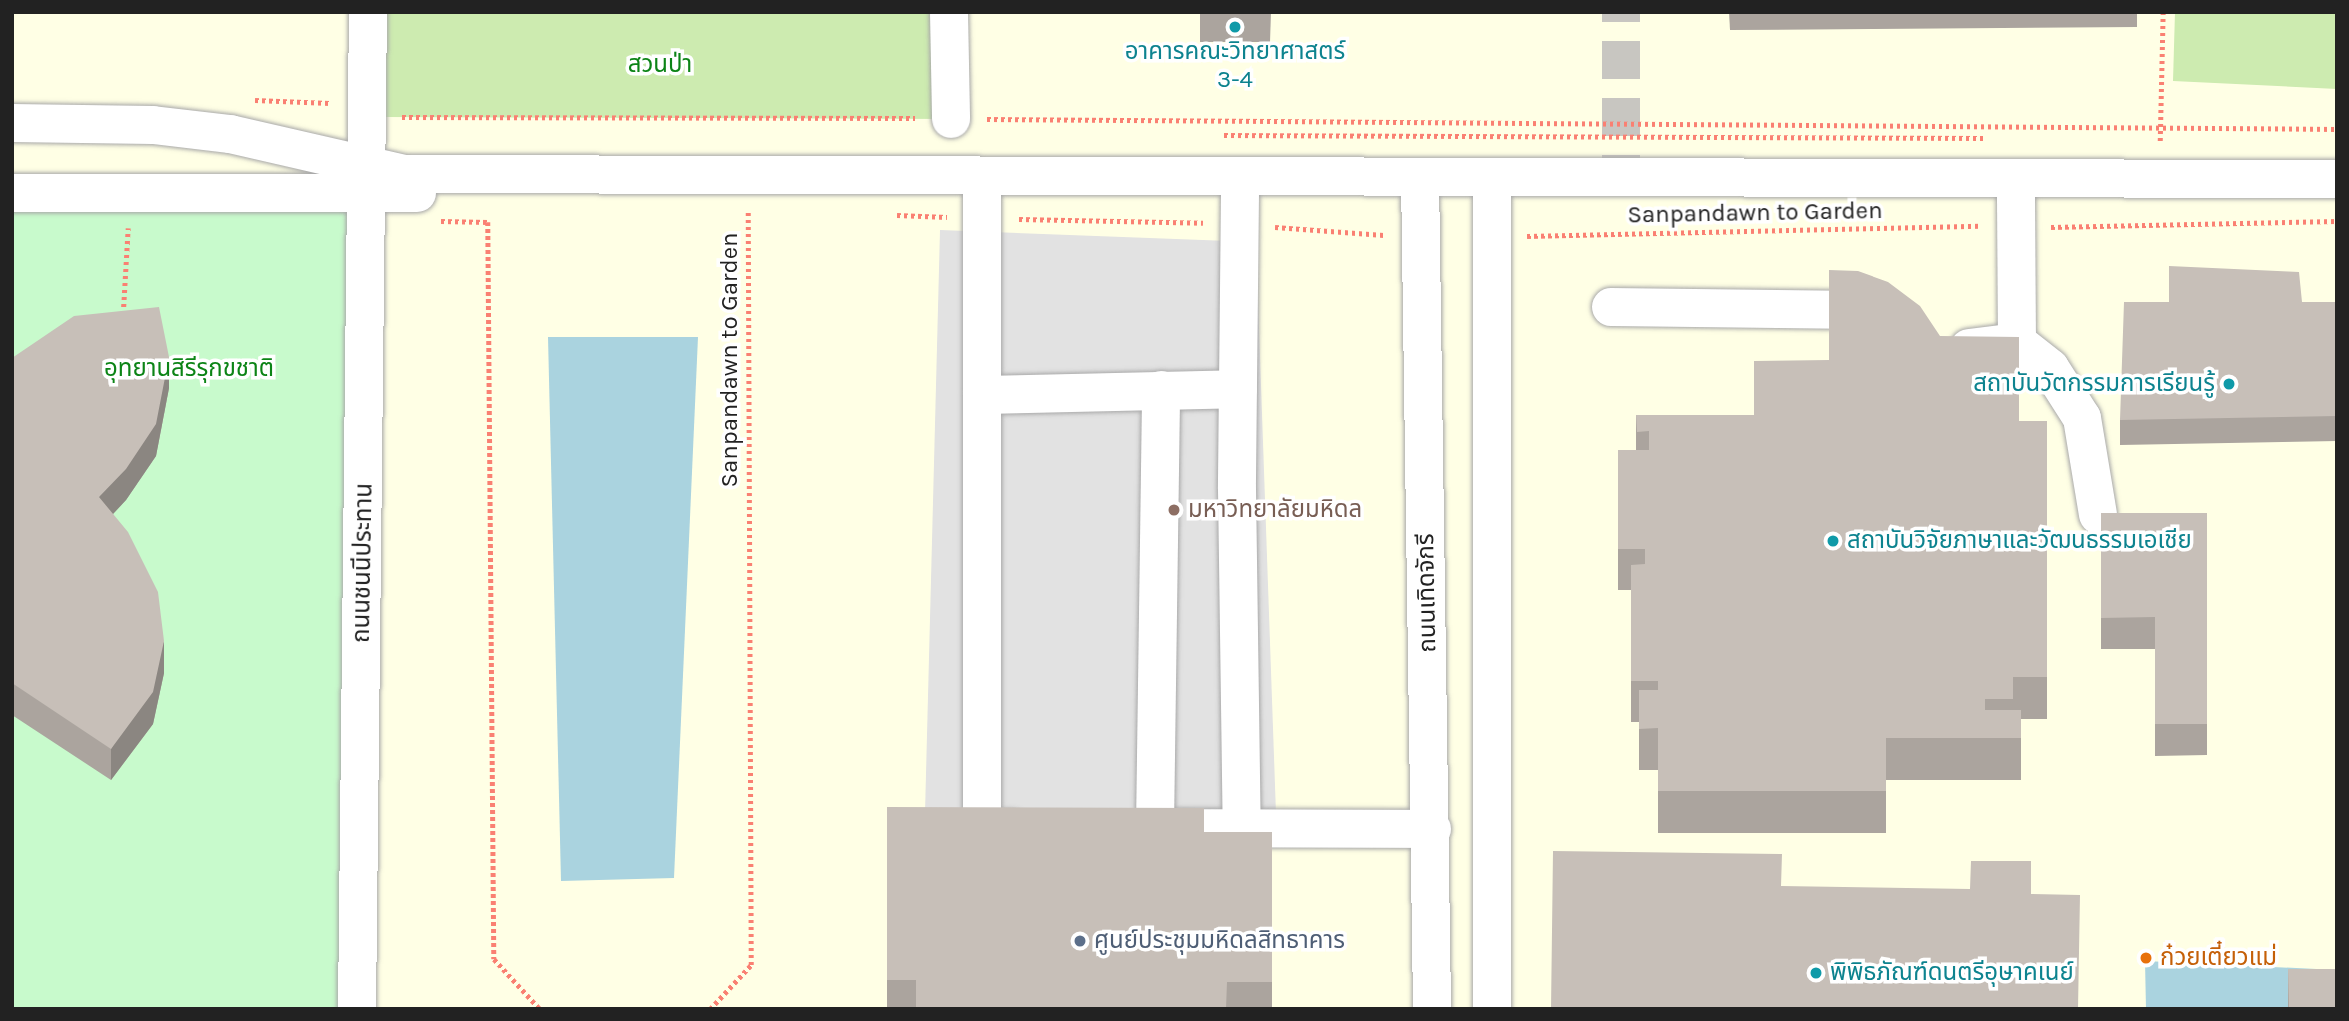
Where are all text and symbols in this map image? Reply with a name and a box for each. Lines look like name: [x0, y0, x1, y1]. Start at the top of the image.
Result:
marker: อาคารคณะวิทยาศาสตร์ 3-4: [1227, 19, 1243, 35]
place label: อาคารคณะวิทยาศาสตร์ 3-4: [1125, 38, 1345, 94]
park label: สวนป่า: [628, 51, 692, 79]
street label: Sanpandawn to Garden: [1627, 196, 1883, 230]
street label: Sanpandawn to Garden: [716, 232, 744, 488]
park label: อุทยานสิรีรุกขชาติ: [104, 355, 274, 383]
place label: สถาบันวัตกรรมการเรียนรู้: [1973, 370, 2215, 398]
marker: สถาบันวัตกรรมการเรียนรู้: [2221, 376, 2237, 392]
street label: ถนนชนนีประทาน: [347, 483, 379, 643]
place label: มหาวิทยาลัยมหิดล: [1188, 496, 1362, 524]
marker: มหาวิทยาลัยมหิดล: [1166, 502, 1182, 518]
place label: สถาบันวิจัยภาษาและวัฒนธรรมเอเชีย: [1847, 527, 2192, 555]
street label: ถนนเทิดจักรี: [1412, 533, 1442, 653]
marker: สถาบันวิจัยภาษาและวัฒนธรรมเอเชีย: [1825, 533, 1841, 549]
place label: ศูนย์ประชุมมหิดลสิทธาคาร: [1094, 927, 1345, 955]
marker: ศูนย์ประชุมมหิดลสิทธาคาร: [1072, 933, 1088, 949]
place label: ก๋วยเตี๋ยวแม่: [2160, 944, 2277, 972]
marker: ก๋วยเตี๋ยวแม่: [2138, 950, 2154, 966]
place label: พิพิธภัณฑ์ดนตรีอุษาคเนย์: [1830, 959, 2074, 987]
marker: พิพิธภัณฑ์ดนตรีอุษาคเนย์: [1808, 965, 1824, 981]

